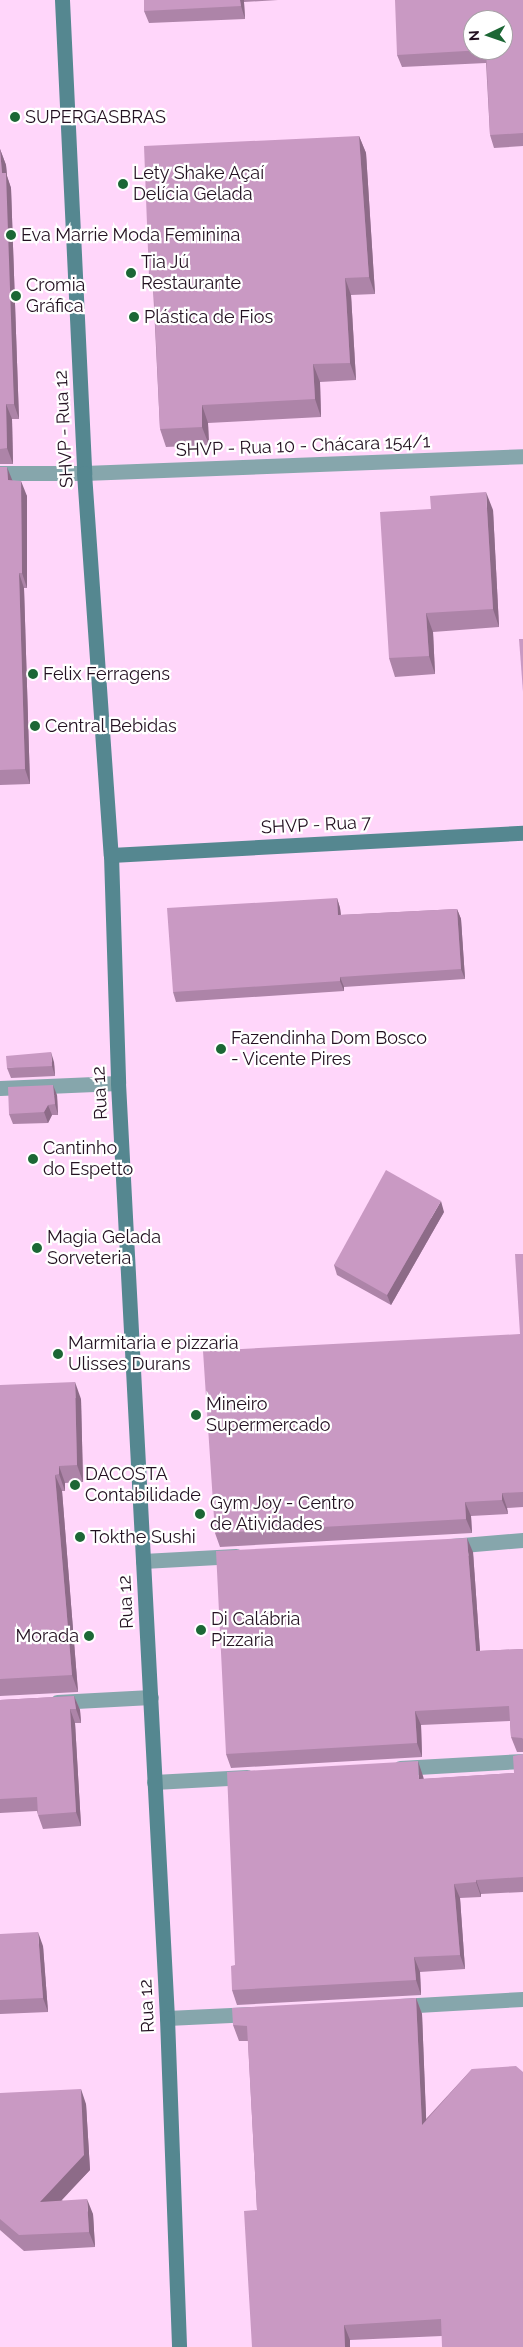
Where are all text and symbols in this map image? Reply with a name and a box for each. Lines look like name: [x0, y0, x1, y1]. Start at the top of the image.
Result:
north arrow: [463, 10, 513, 60]
text: N: [466, 30, 482, 41]
place label: SUPERGASBRAS: [25, 106, 166, 128]
marker: SUPERGASBRAS: [9, 111, 21, 123]
place label: Lety Shake Açaí Delícia Gelada: [133, 163, 265, 205]
marker: Lety Shake Açaí Delícia Gelada: [117, 178, 129, 190]
place label: Eva Marrie Moda Feminina: [21, 224, 240, 246]
marker: Eva Marrie Moda Feminina: [5, 229, 17, 241]
place label: Tia Jú Restaurante: [141, 252, 241, 294]
marker: Tia Jú Restaurante: [125, 267, 137, 279]
place label: Cromia Gráfica: [26, 275, 85, 318]
marker: Cromia Gráfica: [10, 290, 22, 302]
place label: Plástica de Fios: [144, 306, 273, 328]
marker: Plástica de Fios: [128, 311, 140, 323]
street label: SHVP - Rua 12: [50, 369, 78, 489]
street label: SHVP - Rua 10 - Chácara 154/1: [175, 431, 431, 461]
place label: Felix Ferragens: [43, 663, 170, 685]
marker: Felix Ferragens: [27, 668, 39, 680]
place label: Central Bebidas: [45, 715, 177, 737]
marker: Central Bebidas: [29, 720, 41, 732]
street label: SHVP - Rua 7: [260, 811, 372, 839]
place label: Fazendinha Dom Bosco - Vicente Pires: [231, 1028, 427, 1070]
marker: Fazendinha Dom Bosco - Vicente Pires: [215, 1043, 227, 1055]
street label: Rua 12: [88, 1066, 112, 1120]
place label: Cantinho do Espetto: [43, 1138, 133, 1180]
marker: Cantinho do Espetto: [27, 1153, 39, 1165]
place label: Magia Gelada Sorveteria: [47, 1227, 161, 1270]
marker: Magia Gelada Sorveteria: [31, 1242, 43, 1254]
place label: Marmitaria e pizzaria Ulisses Durans: [68, 1333, 239, 1376]
marker: Marmitaria e pizzaria Ulisses Durans: [52, 1348, 64, 1360]
place label: Mineiro Supermercado: [206, 1394, 330, 1436]
marker: Mineiro Supermercado: [190, 1409, 202, 1421]
place label: DACOSTA Contabilidade: [85, 1464, 201, 1506]
marker: DACOSTA Contabilidade: [69, 1479, 81, 1491]
place label: Gym Joy - Centro de Atividades: [210, 1493, 355, 1536]
marker: Gym Joy - Centro de Atividades: [194, 1508, 206, 1520]
place label: Tokthe Sushi: [90, 1526, 196, 1548]
marker: Tokthe Sushi: [74, 1531, 86, 1543]
street label: Rua 12: [114, 1575, 138, 1629]
place label: Di Calábria Pizzaria: [211, 1609, 300, 1652]
marker: Di Calábria Pizzaria: [195, 1624, 207, 1636]
place label: Morada: [16, 1625, 79, 1647]
marker: Morada: [83, 1630, 95, 1642]
street label: Rua 12: [135, 1979, 159, 2033]

